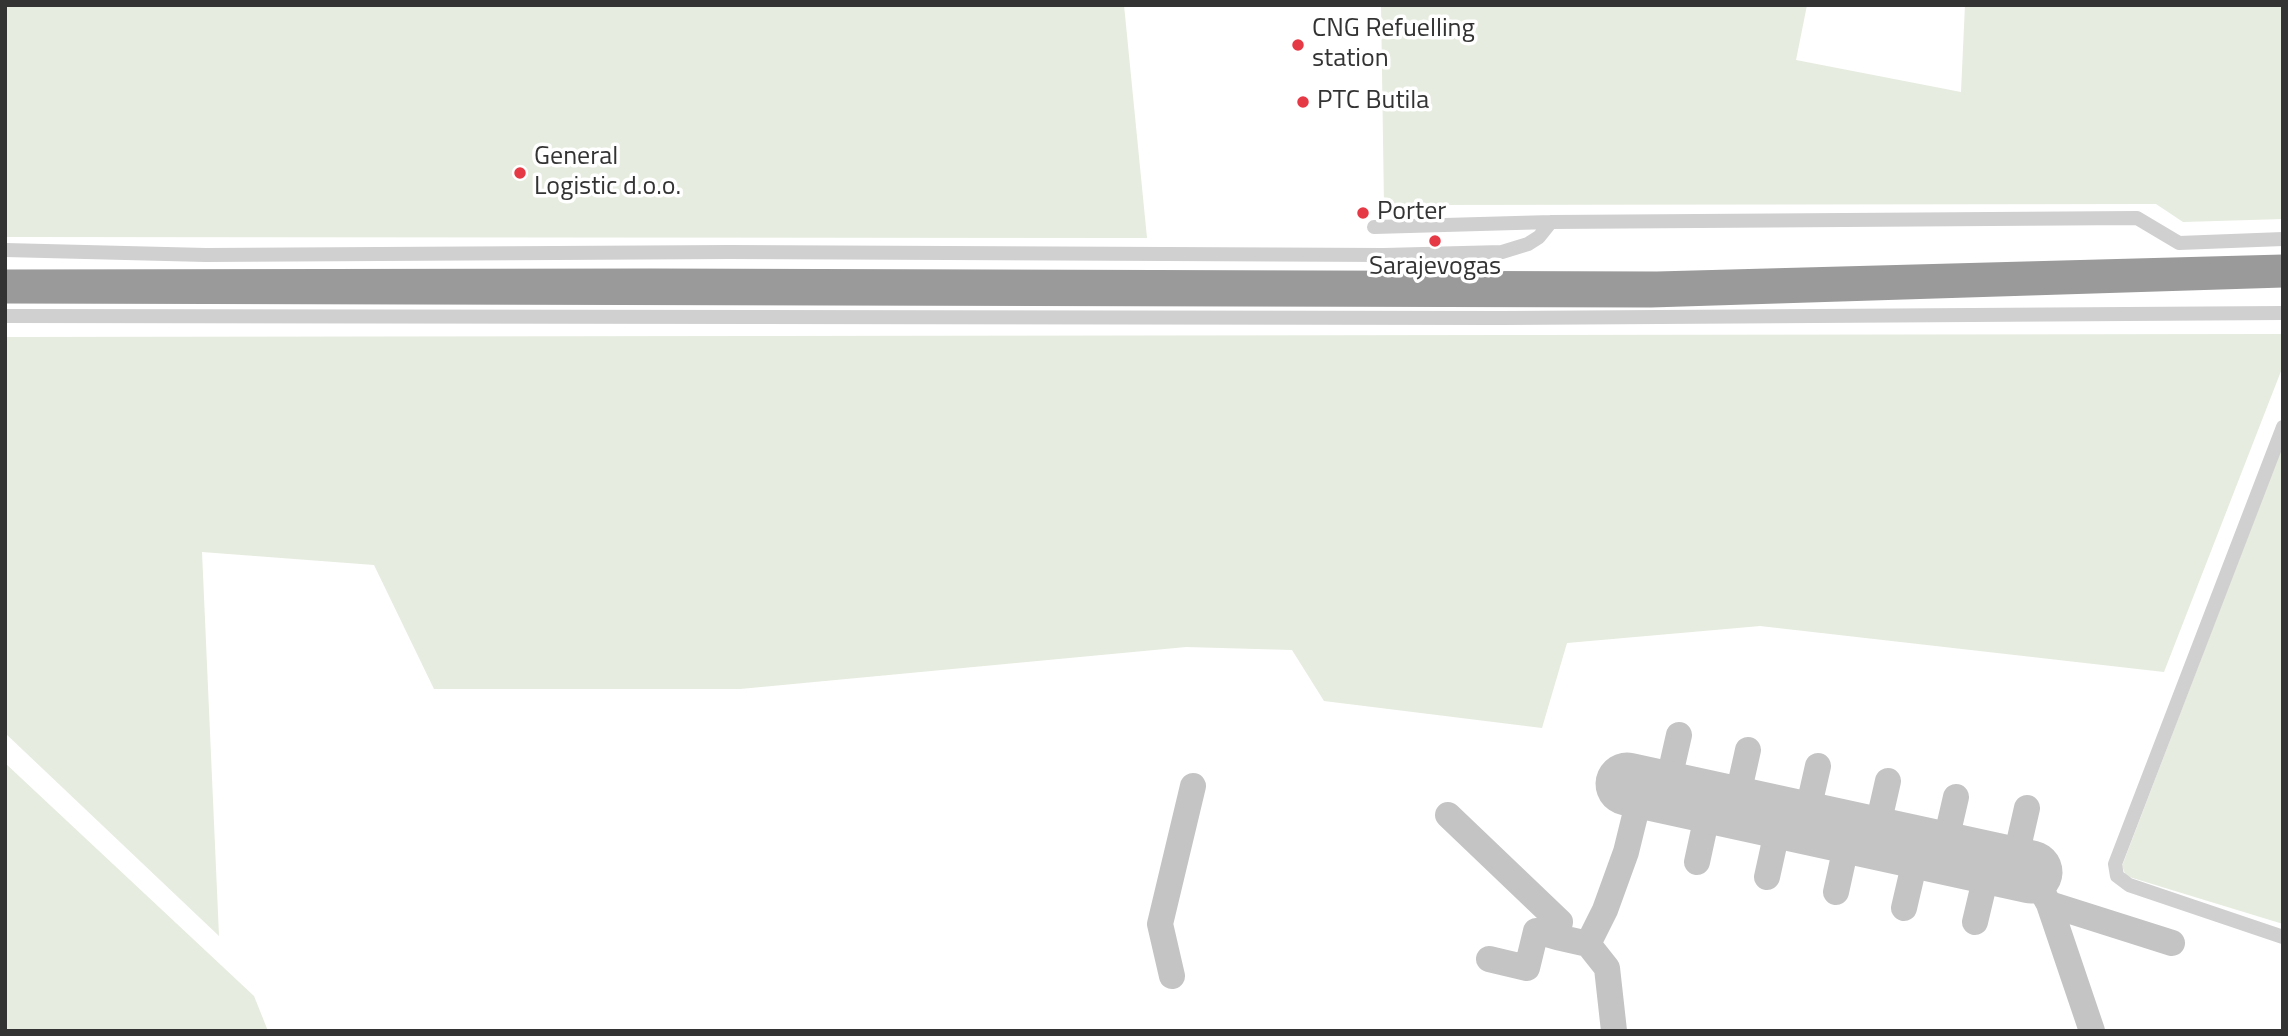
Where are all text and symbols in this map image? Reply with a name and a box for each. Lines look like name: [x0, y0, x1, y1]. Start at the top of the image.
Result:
place label: CNG Refuelling station: [1312, 14, 1475, 76]
marker: CNG Refuelling station: [1290, 37, 1306, 53]
place label: PTC Butila: [1317, 86, 1429, 118]
marker: PTC Butila: [1295, 94, 1311, 110]
place label: General Logistic d.o.o.: [534, 142, 681, 204]
marker: General Logistic d.o.o.: [512, 165, 528, 181]
place label: Porter: [1377, 197, 1446, 229]
marker: Porter: [1355, 205, 1371, 221]
marker: Sarajevogas: [1427, 233, 1443, 249]
place label: Sarajevogas: [1369, 252, 1501, 284]

